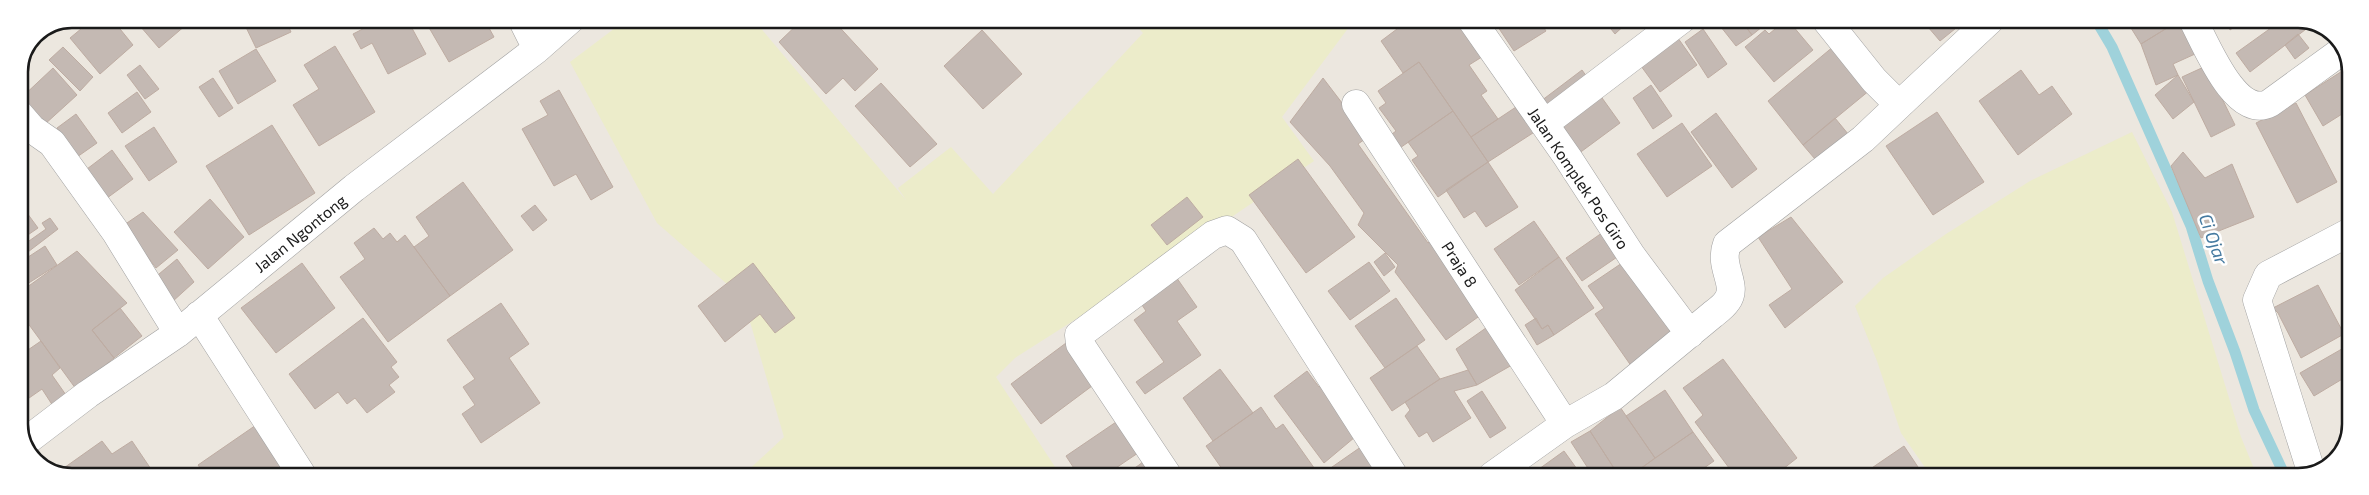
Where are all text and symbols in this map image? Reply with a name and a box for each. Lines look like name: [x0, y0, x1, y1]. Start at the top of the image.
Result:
street label: Jalan Komplek Pos Giro: [1525, 104, 1633, 252]
street label: Jalan Ngontong: [250, 190, 350, 276]
water label: Ci Ojar: [2195, 211, 2234, 268]
street label: Praja 8: [1437, 238, 1482, 291]

